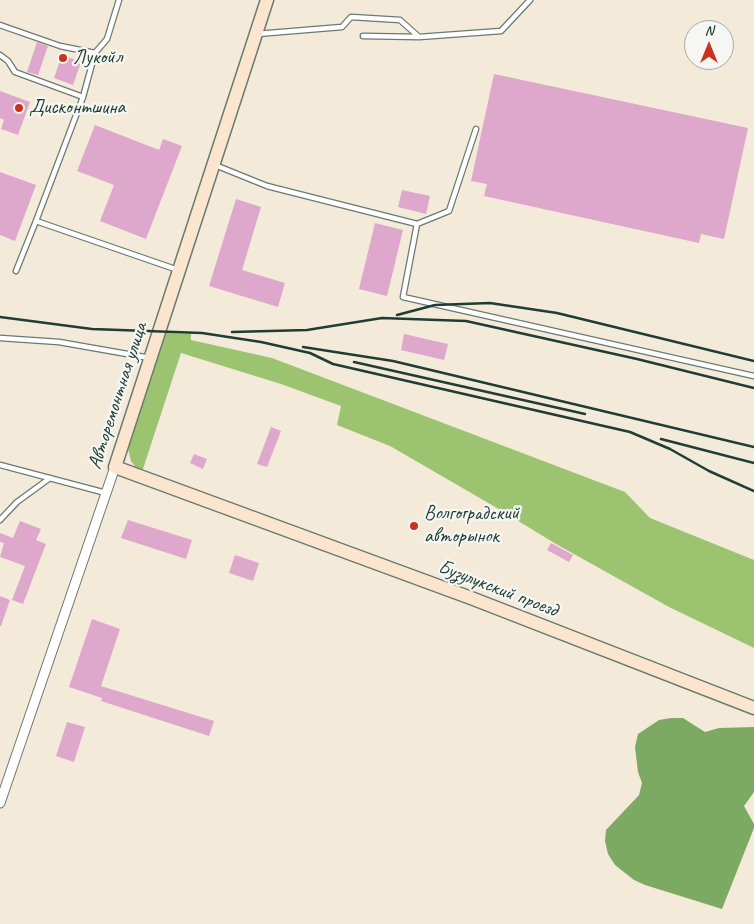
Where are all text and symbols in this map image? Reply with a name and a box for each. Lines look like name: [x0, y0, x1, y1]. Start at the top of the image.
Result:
north arrow: [684, 20, 734, 70]
text: N: [705, 22, 713, 39]
place label: Лукойл: [73, 46, 122, 70]
marker: Лукойл: [57, 52, 69, 64]
place label: Дисконтшина: [29, 96, 125, 120]
marker: Дисконтшина: [13, 102, 25, 114]
street label: Авторемонтная улица: [83, 320, 153, 472]
place label: Волгоградский авторынок: [424, 502, 519, 549]
marker: Волгоградский авторынок: [408, 520, 420, 532]
street label: Бузулукский проезд: [435, 555, 561, 623]

